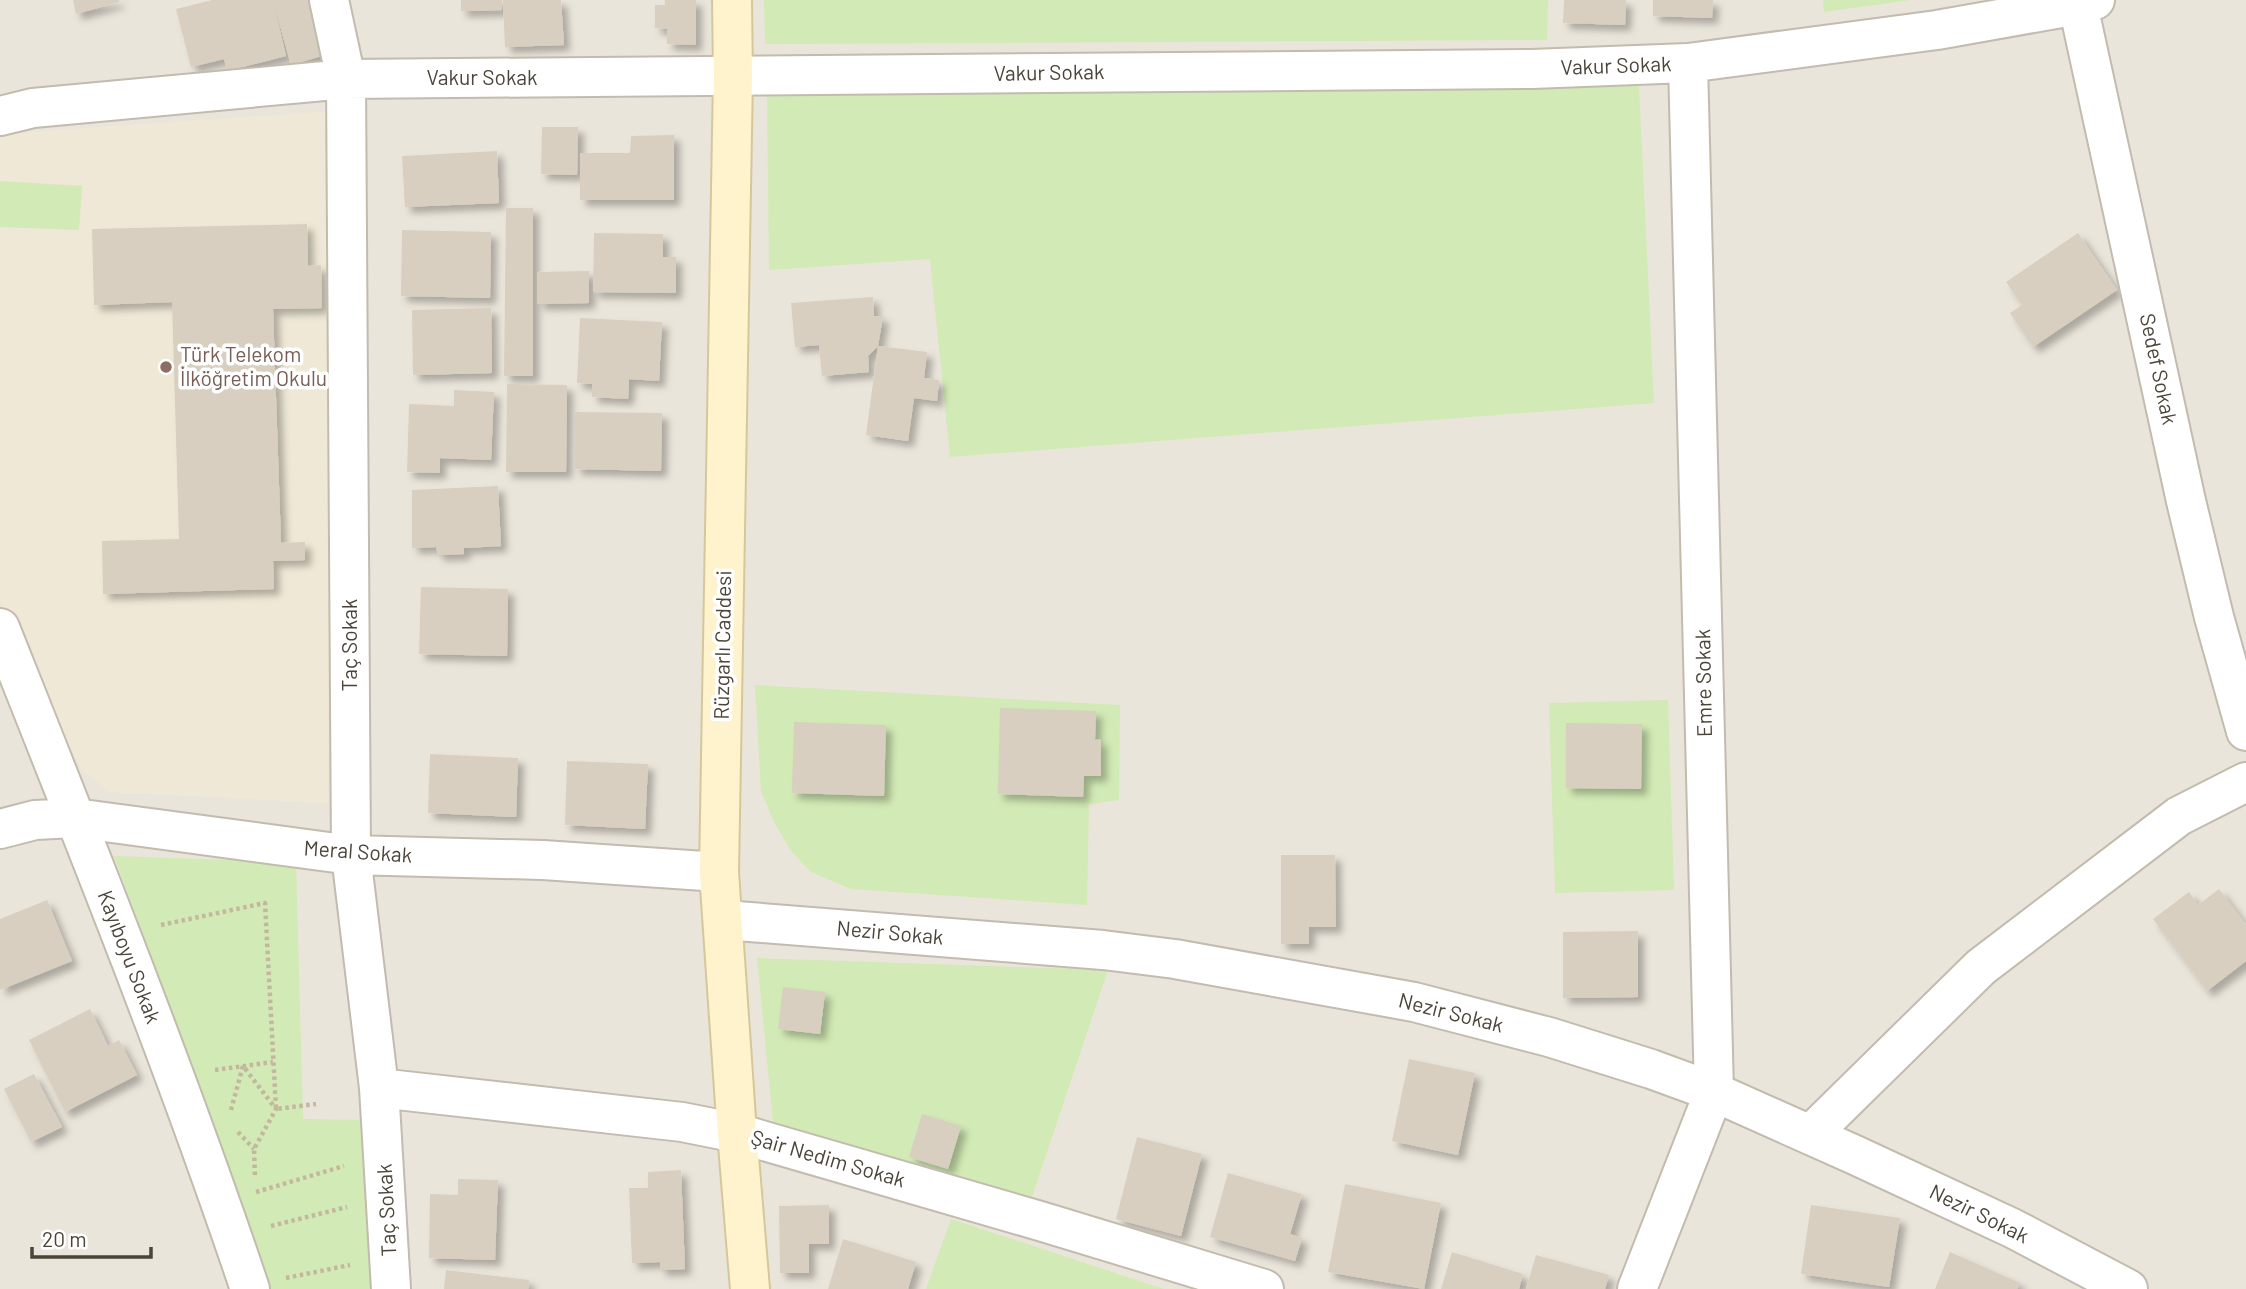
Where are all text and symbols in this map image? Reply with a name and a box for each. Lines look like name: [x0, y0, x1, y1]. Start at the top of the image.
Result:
street label: Vakur Sokak: [1560, 50, 1672, 79]
street label: Vakur Sokak: [993, 58, 1105, 85]
street label: Vakur Sokak: [426, 64, 538, 89]
street label: Sedef Sokak: [2135, 311, 2183, 427]
place label: Türk Telekom İlköğretim Okulu: [180, 341, 327, 390]
marker: Türk Telekom İlköğretim Okulu: [158, 359, 174, 375]
street label: Rüzgarlı Caddesi: [708, 570, 735, 720]
street label: Taç Sokak: [336, 599, 361, 691]
street label: Emre Sokak: [1689, 629, 1716, 737]
street label: Meral Sokak: [303, 834, 413, 867]
street label: Kayıboyu Sokak: [94, 886, 167, 1026]
street label: Nezir Sokak: [836, 914, 945, 949]
street label: Nezir Sokak: [1396, 986, 1506, 1037]
street label: Şair Nedim Sokak: [748, 1124, 908, 1192]
street label: Taç Sokak: [371, 1163, 400, 1257]
street label: Nezir Sokak: [1926, 1178, 2033, 1247]
scale bar: [32, 1216, 150, 1260]
text: 20 m: [42, 1226, 87, 1251]

